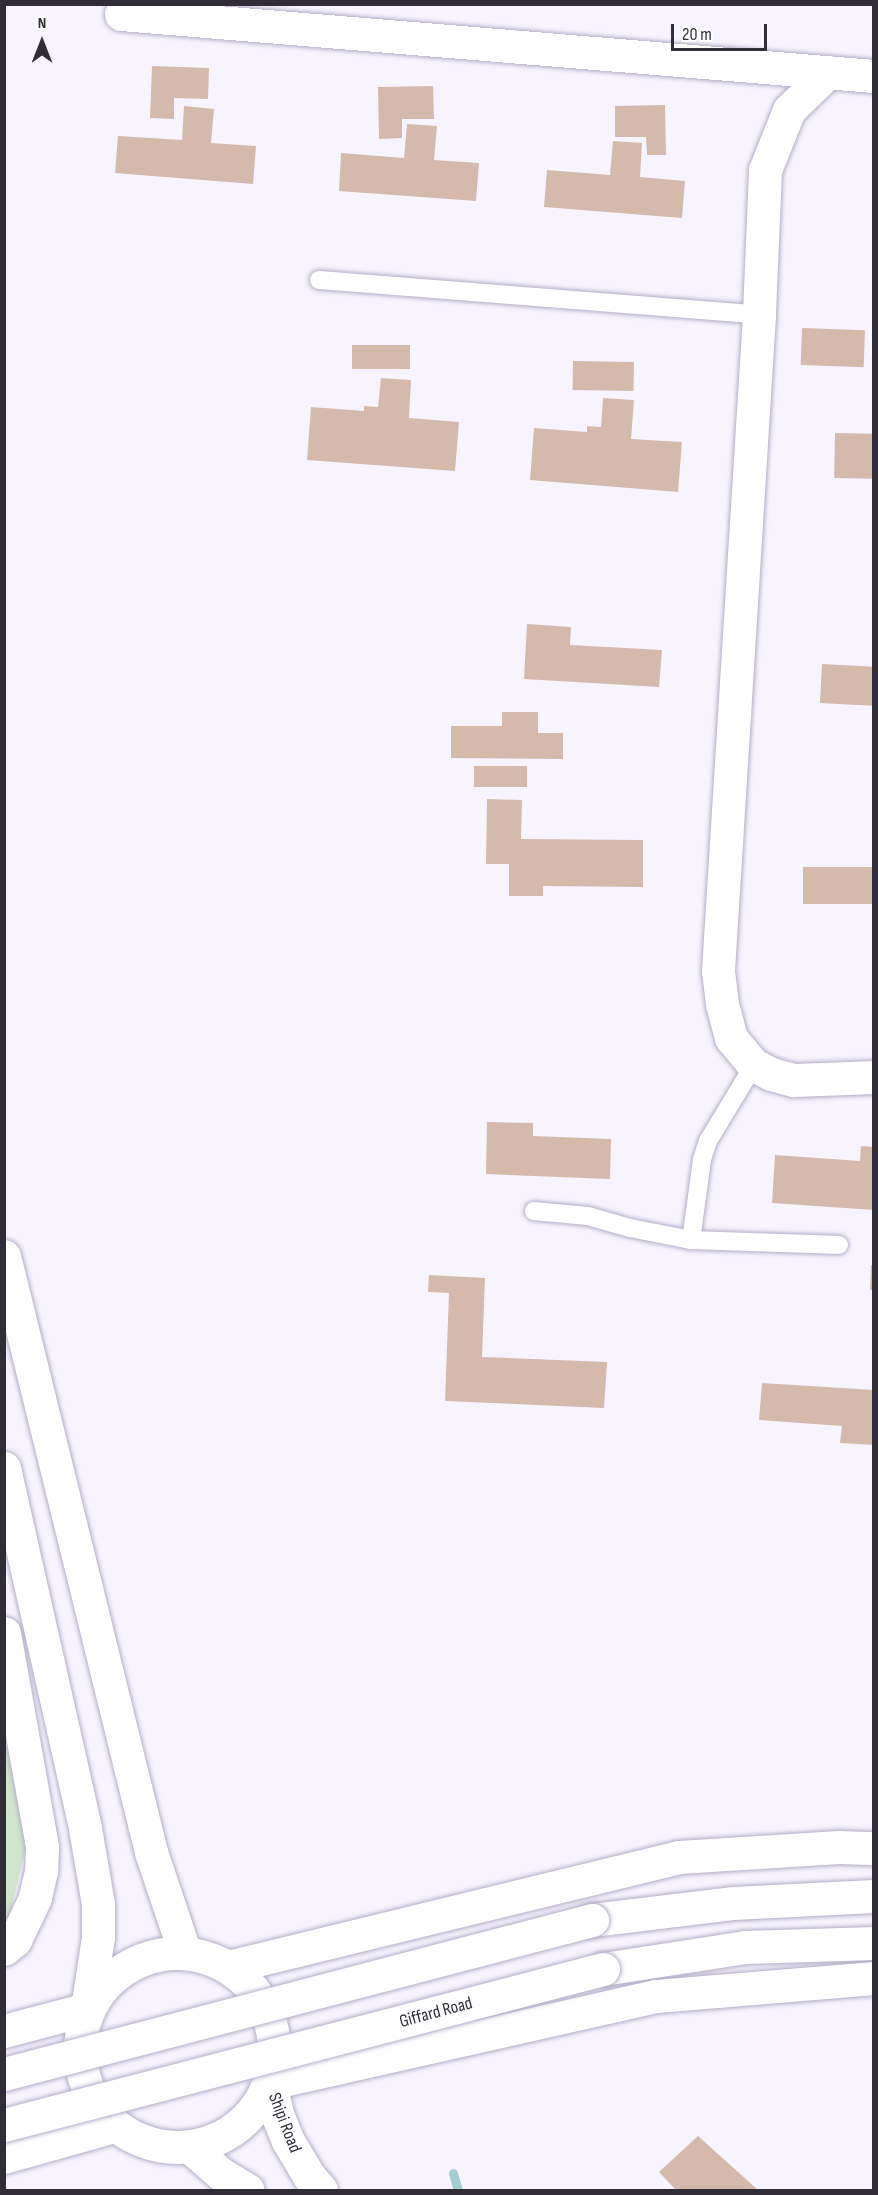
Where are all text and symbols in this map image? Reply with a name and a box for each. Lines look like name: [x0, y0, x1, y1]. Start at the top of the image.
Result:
north arrow: [12, 12, 72, 72]
scale bar: [674, 12, 770, 50]
text: N: [38, 14, 46, 33]
text: 20 m: [682, 24, 712, 45]
street label: Giffard Road: [397, 1993, 475, 2033]
street label: Shipi Road: [263, 2090, 305, 2156]

